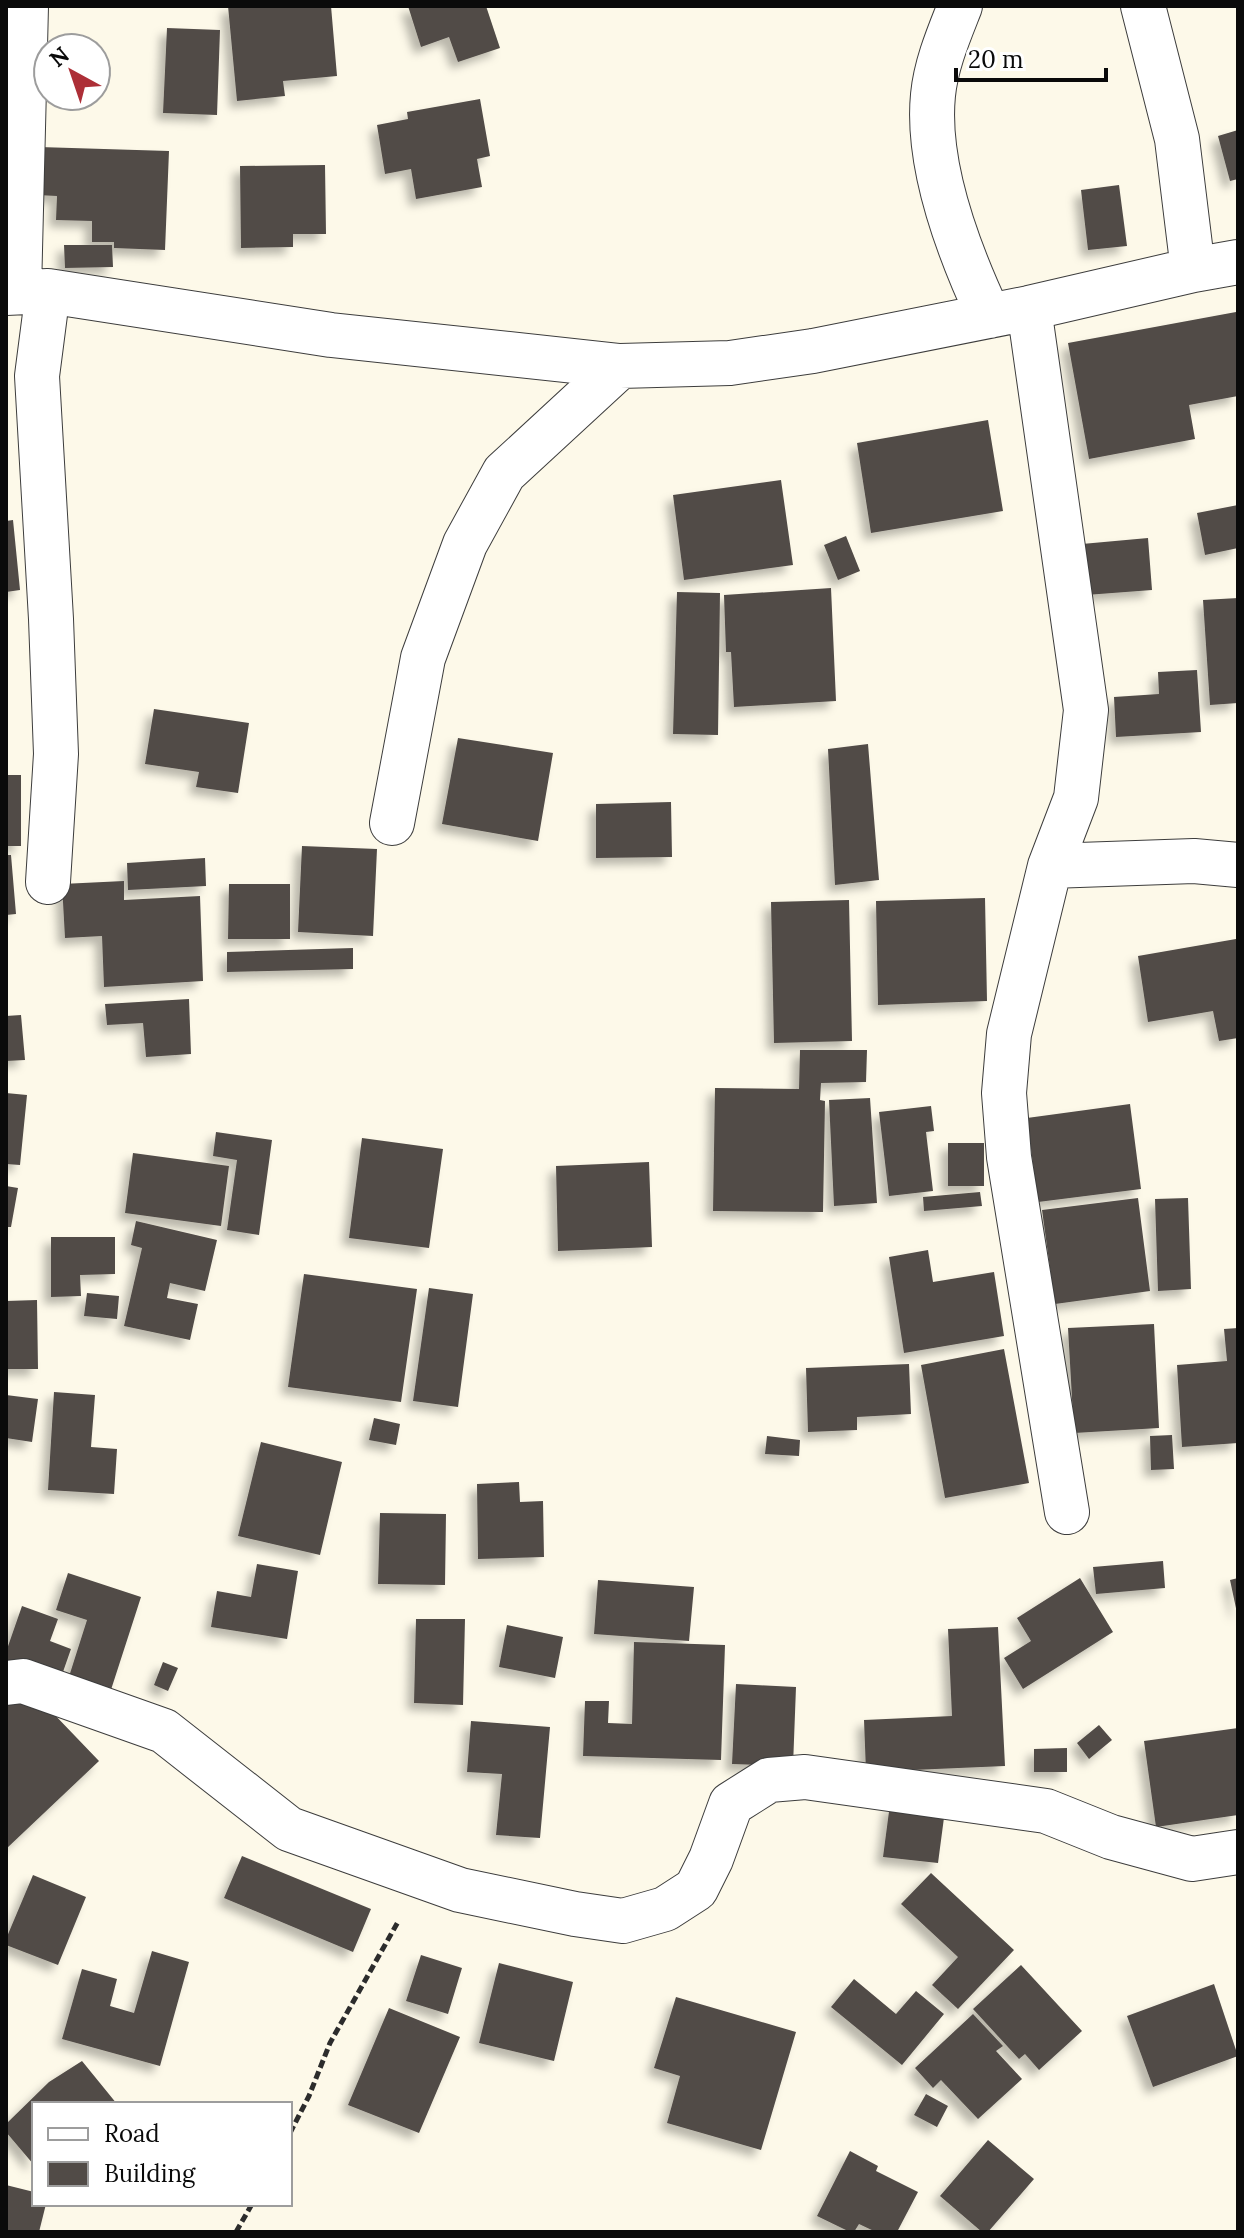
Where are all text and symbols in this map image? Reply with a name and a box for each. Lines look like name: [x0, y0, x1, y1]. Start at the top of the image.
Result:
north arrow: [32, 32, 112, 112]
scale bar: [956, 32, 1106, 82]
text: N: [44, 40, 75, 73]
text: 20 m: [968, 44, 1024, 75]
legend: [32, 2102, 292, 2206]
text: Road: [104, 2118, 160, 2149]
text: Building: [104, 2158, 196, 2189]

